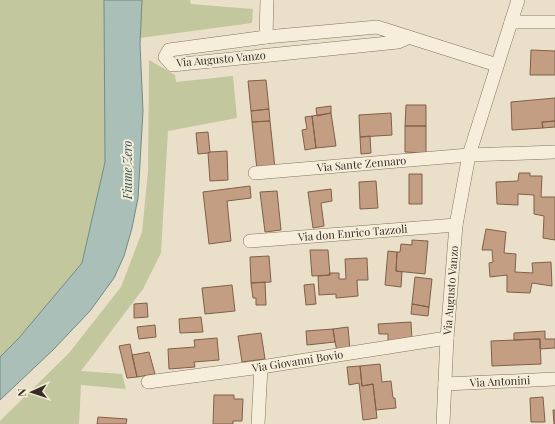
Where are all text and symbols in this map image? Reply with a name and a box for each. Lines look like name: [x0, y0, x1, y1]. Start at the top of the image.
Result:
street label: Via Augusto Vanzo: [175, 47, 266, 70]
water label: Fiume Zero: [119, 141, 135, 200]
street label: Via Sante Zennaro: [315, 152, 407, 175]
street label: Via don Enrico Tazzoli: [296, 221, 408, 244]
street label: Via Augusto Vanzo: [439, 245, 461, 336]
street label: Via Giovanni Bovio: [250, 346, 344, 375]
north arrow: [12, 372, 52, 412]
street label: Via Antonini: [468, 372, 531, 390]
text: N: [14, 388, 29, 397]

